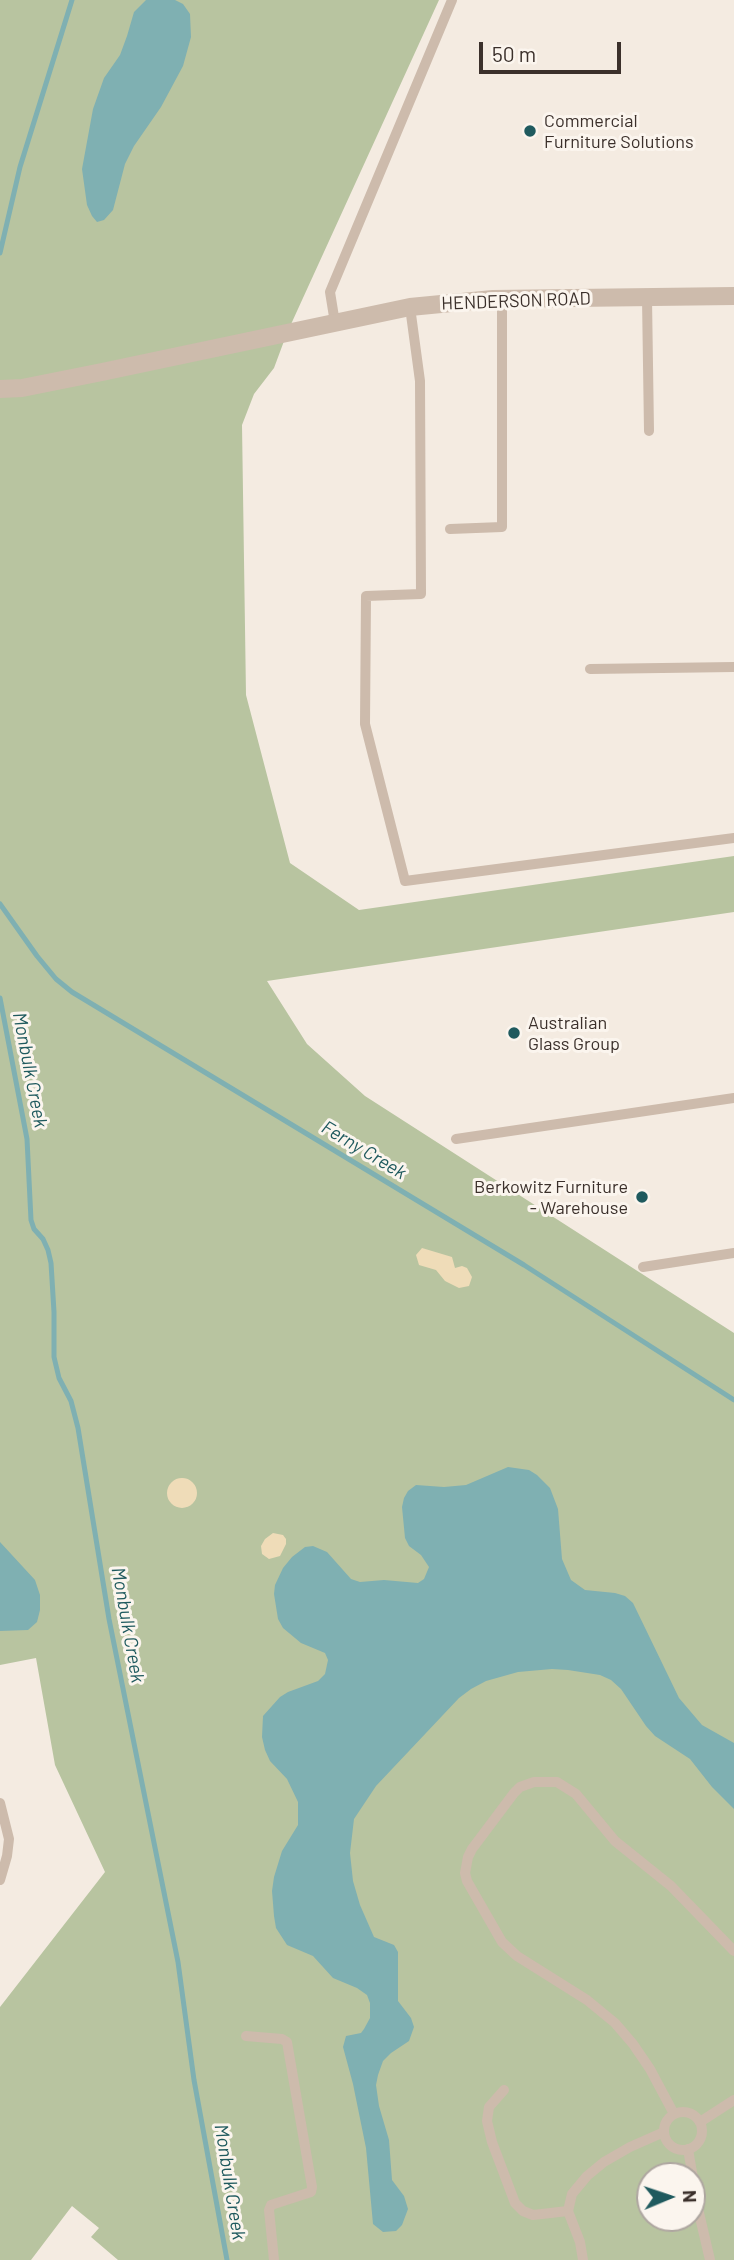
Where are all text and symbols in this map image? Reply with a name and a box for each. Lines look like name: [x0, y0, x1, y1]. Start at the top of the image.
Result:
scale bar: [482, 28, 624, 72]
text: 50 m: [492, 41, 536, 66]
place label: Commercial Furniture Solutions: [544, 110, 694, 152]
marker: Commercial Furniture Solutions: [522, 123, 538, 139]
street label: HENDERSON ROAD: [441, 288, 591, 314]
water label: Monbulk Creek: [8, 1010, 52, 1130]
place label: Australian Glass Group: [528, 1012, 620, 1054]
marker: Australian Glass Group: [506, 1025, 522, 1041]
water label: Ferny Creek: [317, 1116, 411, 1184]
place label: Berkowitz Furniture - Warehouse: [474, 1176, 628, 1218]
marker: Berkowitz Furniture - Warehouse: [634, 1189, 650, 1205]
water label: Monbulk Creek: [107, 1565, 149, 1685]
water label: Monbulk Creek: [210, 2122, 250, 2242]
north arrow: [636, 2162, 706, 2232]
text: N: [679, 2190, 702, 2203]

